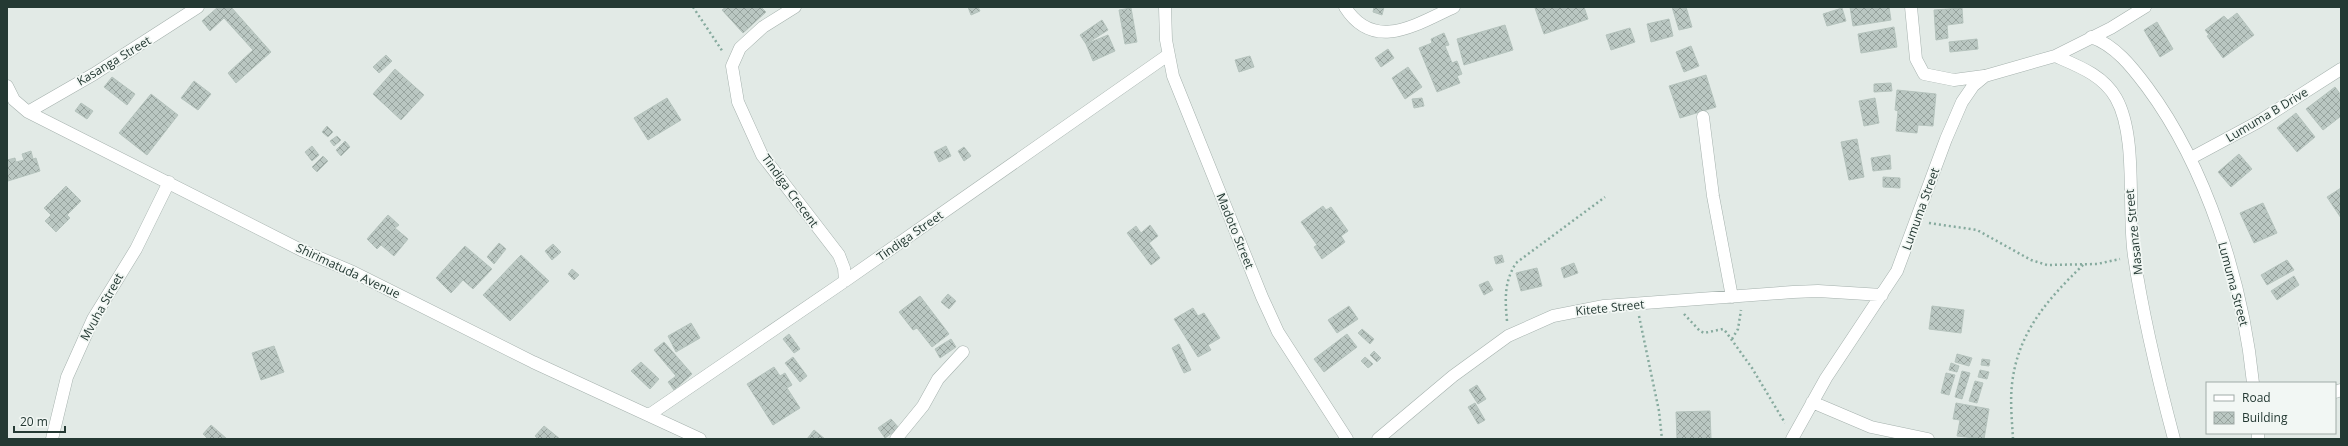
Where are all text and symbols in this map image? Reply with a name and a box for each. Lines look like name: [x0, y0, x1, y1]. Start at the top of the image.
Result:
street label: Kasanga Street: [74, 32, 154, 89]
street label: Lumuma B Drive: [2222, 83, 2311, 146]
street label: Tindiga Crecent: [758, 151, 823, 231]
street label: Lumuma Street: [1898, 165, 1943, 252]
street label: Masanze Street: [2121, 188, 2146, 276]
street label: Madoto Street: [1213, 190, 1258, 271]
street label: Tindiga Street: [873, 206, 946, 265]
street label: Shirimatuda Avenue: [293, 239, 403, 302]
street label: Lumuma Street: [2214, 240, 2253, 328]
street label: Mvuha Street: [76, 270, 127, 344]
street label: Kitete Street: [1575, 295, 1645, 320]
legend: [2206, 382, 2336, 434]
text: Road: [2242, 389, 2271, 406]
scale bar: [14, 408, 65, 434]
text: Building: [2242, 409, 2288, 426]
text: 20 m: [20, 413, 48, 430]

